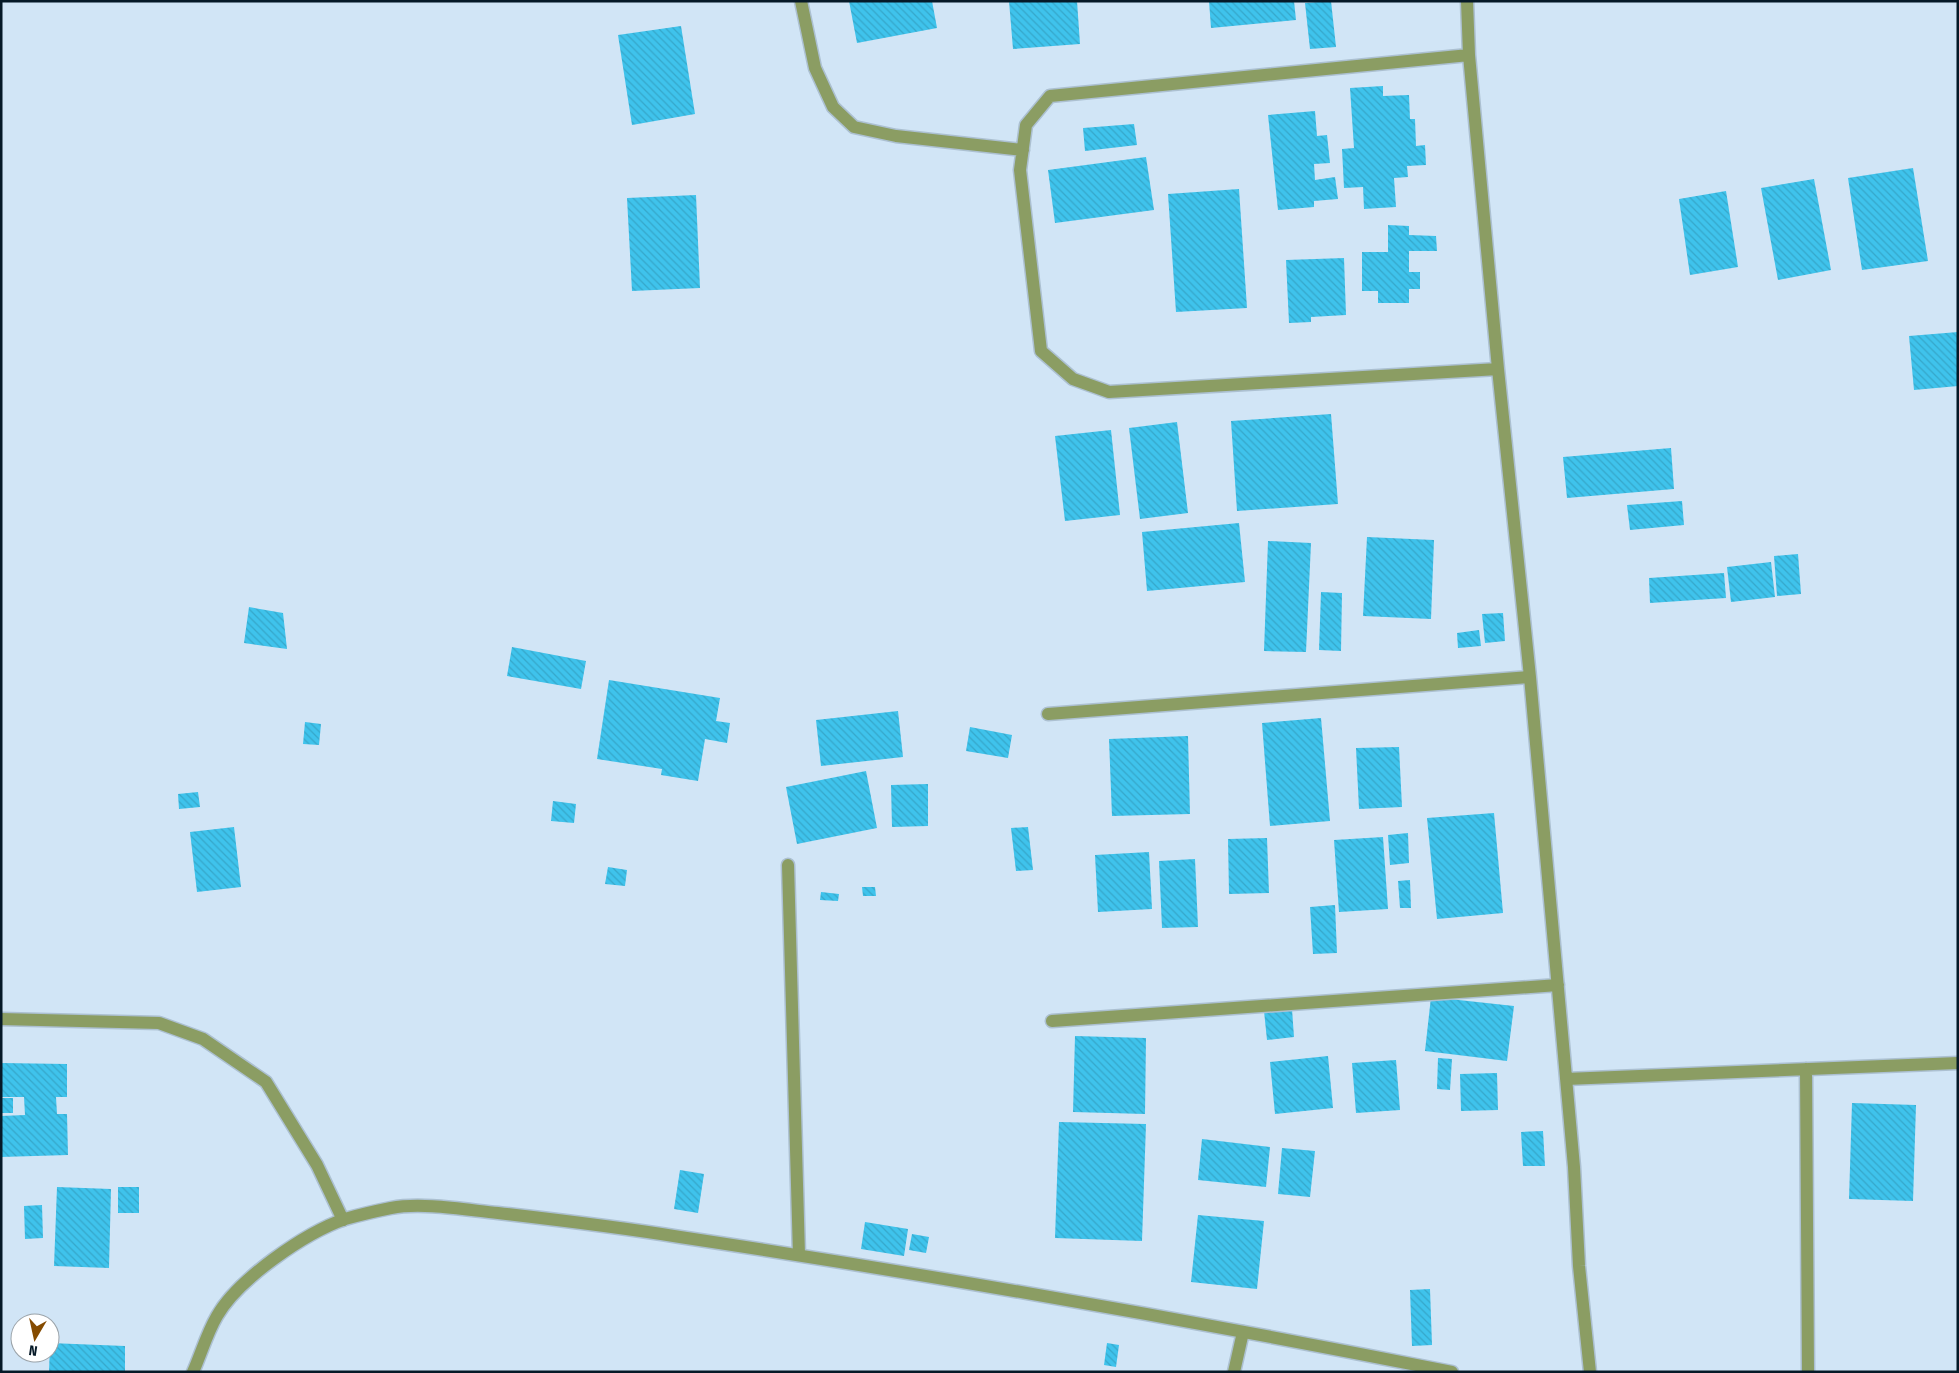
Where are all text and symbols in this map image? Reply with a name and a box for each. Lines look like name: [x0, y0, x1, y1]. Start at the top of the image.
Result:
north arrow: [10, 1313, 60, 1363]
text: N: [28, 1341, 39, 1359]

